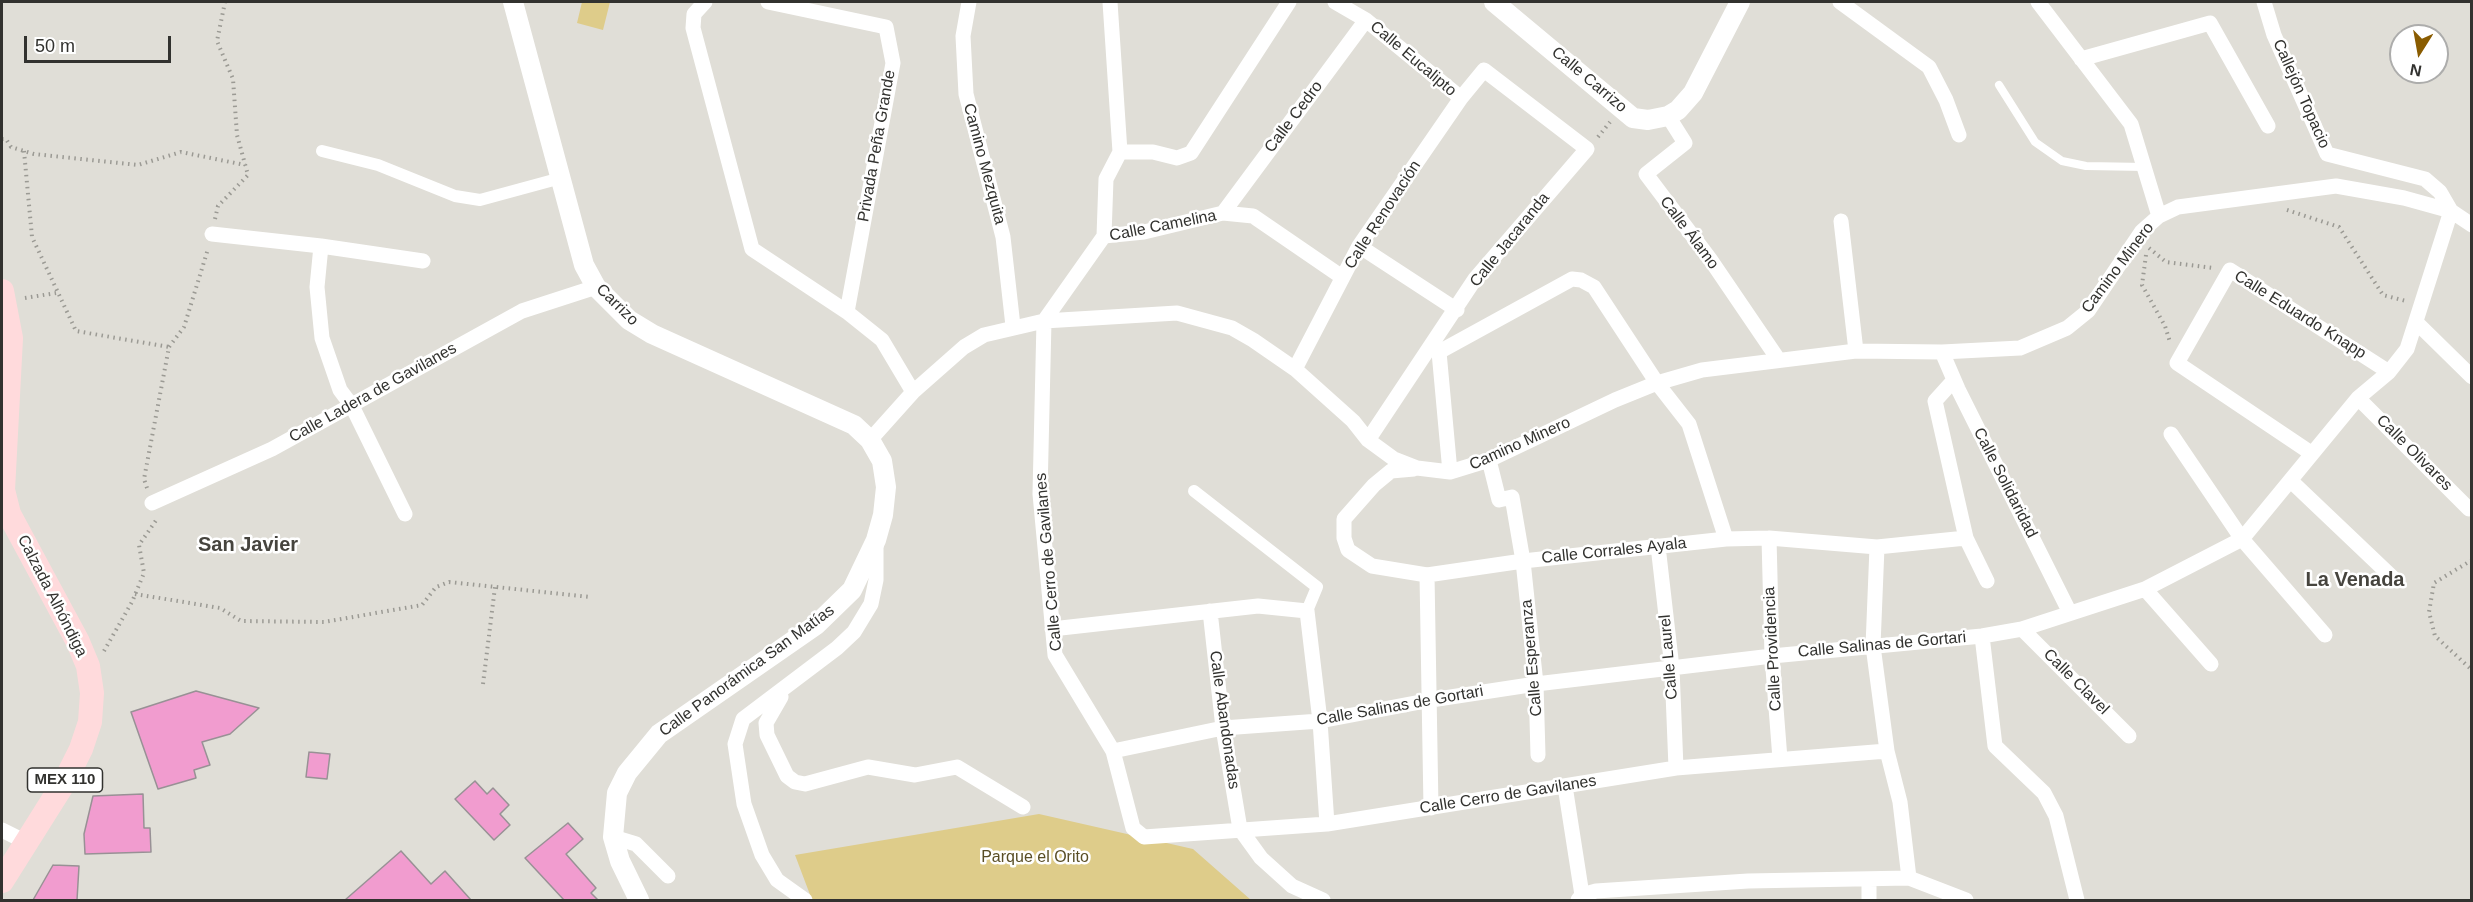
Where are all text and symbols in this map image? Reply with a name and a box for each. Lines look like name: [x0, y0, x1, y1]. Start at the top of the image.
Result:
street label: Calle Eucalipto: [1366, 17, 1460, 101]
scale bar: [27, 24, 174, 62]
north arrow: [2389, 24, 2449, 84]
text: 50 m: [35, 36, 75, 56]
street label: Callejón Topacio: [2268, 36, 2334, 152]
street label: Calle Carrizo: [1547, 43, 1631, 117]
text: N: [2409, 61, 2423, 80]
street label: Privada Peña Grande: [854, 69, 900, 223]
street label: Calle Cedro: [1261, 77, 1327, 157]
street label: Camino Mezquita: [959, 101, 1009, 227]
street label: Calle Renovación: [1341, 157, 1425, 273]
street label: Calle Jacaranda: [1466, 189, 1554, 291]
street label: Calle Álamo: [1655, 193, 1723, 273]
street label: Calle Camelina: [1108, 206, 1218, 246]
street label: Camino Minero: [2078, 219, 2158, 317]
street label: Calle Eduardo Knapp: [2230, 267, 2370, 363]
street label: Carrizo: [592, 280, 642, 330]
street label: Calle Ladera de Gavilanes: [286, 339, 460, 447]
street label: Calle Olivares: [2372, 411, 2456, 495]
street label: Camino Minero: [1467, 413, 1573, 475]
street label: Calle Solidaridad: [1969, 425, 2041, 541]
street label: Calle Cerro de Gavilanes: [1032, 472, 1066, 652]
street label: Calzada Alhóndiga: [13, 532, 91, 660]
district label: San Javier: [198, 533, 298, 557]
street label: Calle Corrales Ayala: [1541, 534, 1687, 568]
district label: La Venada: [2306, 568, 2404, 592]
street label: Calle Providencia: [1760, 586, 1786, 712]
street label: Calle Esperanza: [1517, 599, 1547, 717]
street label: Calle Panorámica San Matías: [656, 601, 838, 741]
street label: Calle Laurel: [1656, 614, 1682, 700]
street label: Calle Salinas de Gortari: [1797, 628, 1967, 662]
street label: Calle Clavel: [2039, 645, 2113, 719]
street label: Calle Abandonadas: [1205, 650, 1243, 790]
street label: Calle Salinas de Gortari: [1315, 682, 1485, 730]
road number: MEX 110: [28, 768, 103, 792]
street label: Calle Cerro de Gavilanes: [1418, 772, 1598, 818]
park label: Parque el Orito: [981, 848, 1089, 868]

